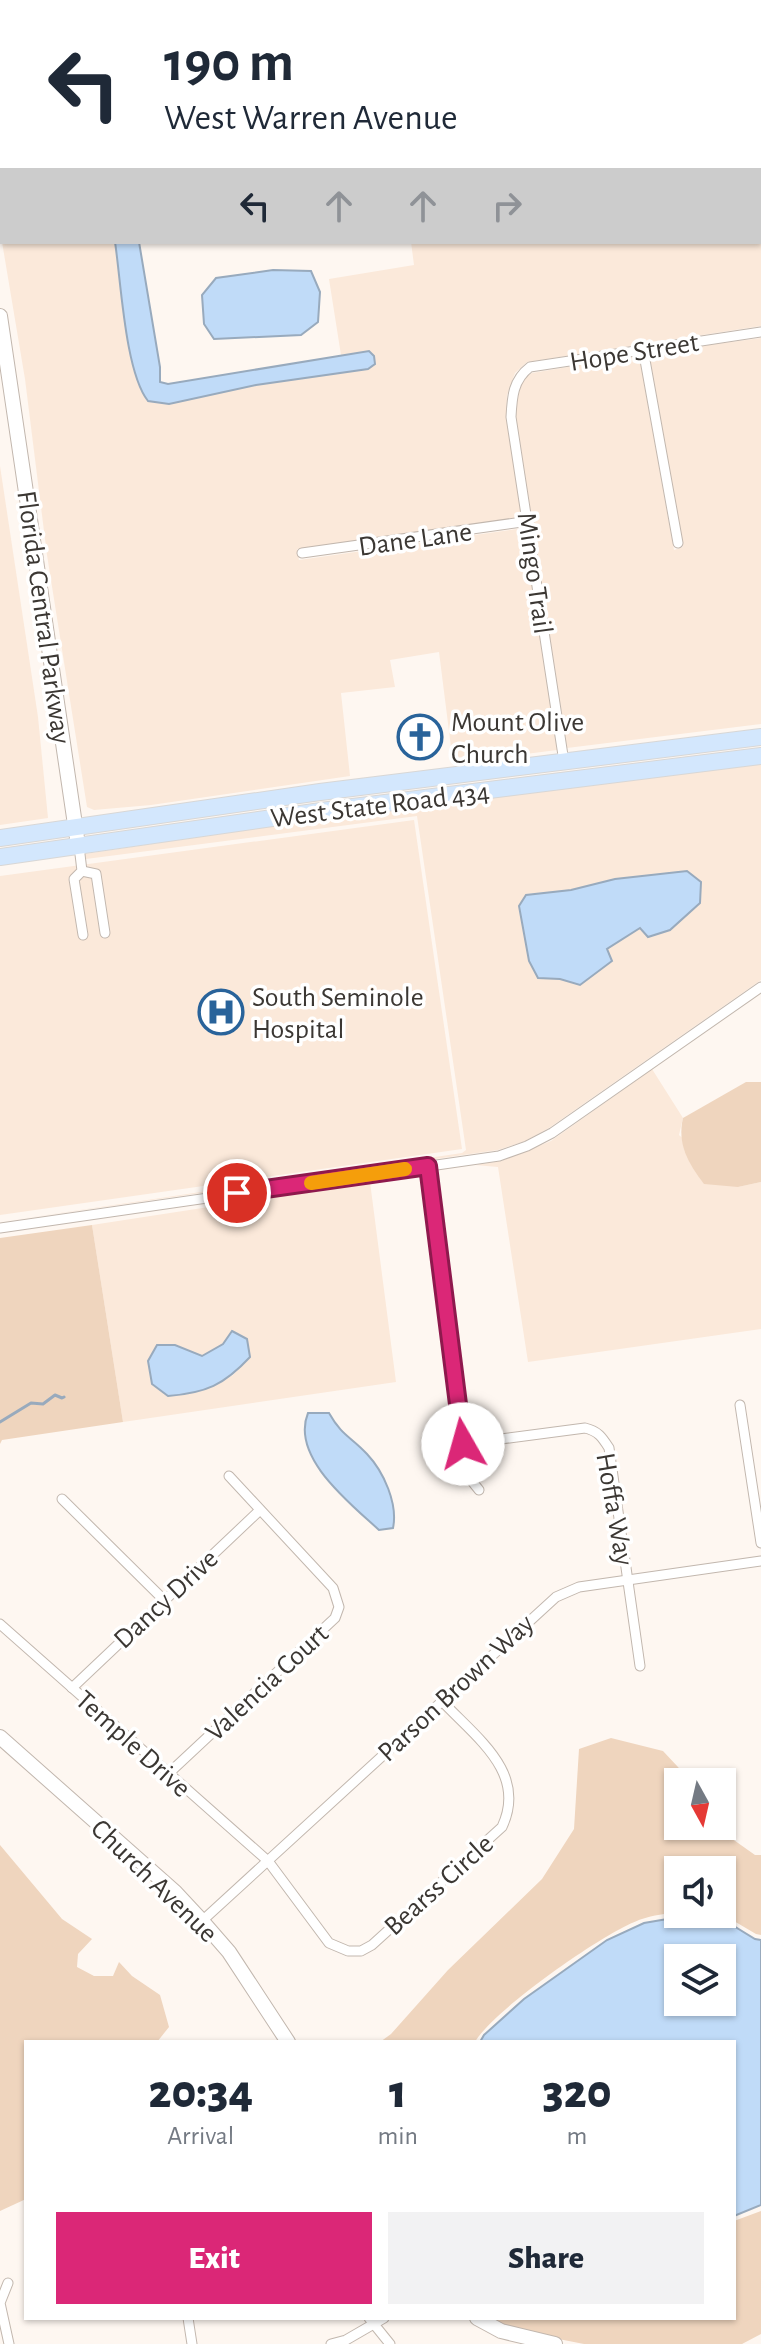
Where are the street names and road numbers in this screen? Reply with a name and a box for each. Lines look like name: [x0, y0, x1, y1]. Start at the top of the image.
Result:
street label: Hope Street: [568, 329, 701, 377]
street label: Florida Central Parkway: [11, 489, 75, 746]
street label: Mingo Trail: [512, 511, 556, 636]
street label: Dane Lane: [357, 518, 474, 562]
street label: West State Road 434: [269, 779, 491, 833]
street label: Hoffa Way: [590, 1451, 638, 1568]
street label: Dancy Drive: [109, 1545, 224, 1654]
street label: Parson Brown Way: [373, 1609, 540, 1767]
street label: Valencia Court: [201, 1620, 334, 1747]
street label: Temple Drive: [70, 1686, 196, 1803]
street label: Church Avenue: [85, 1815, 222, 1948]
street label: Bearss Circle: [380, 1830, 499, 1941]

